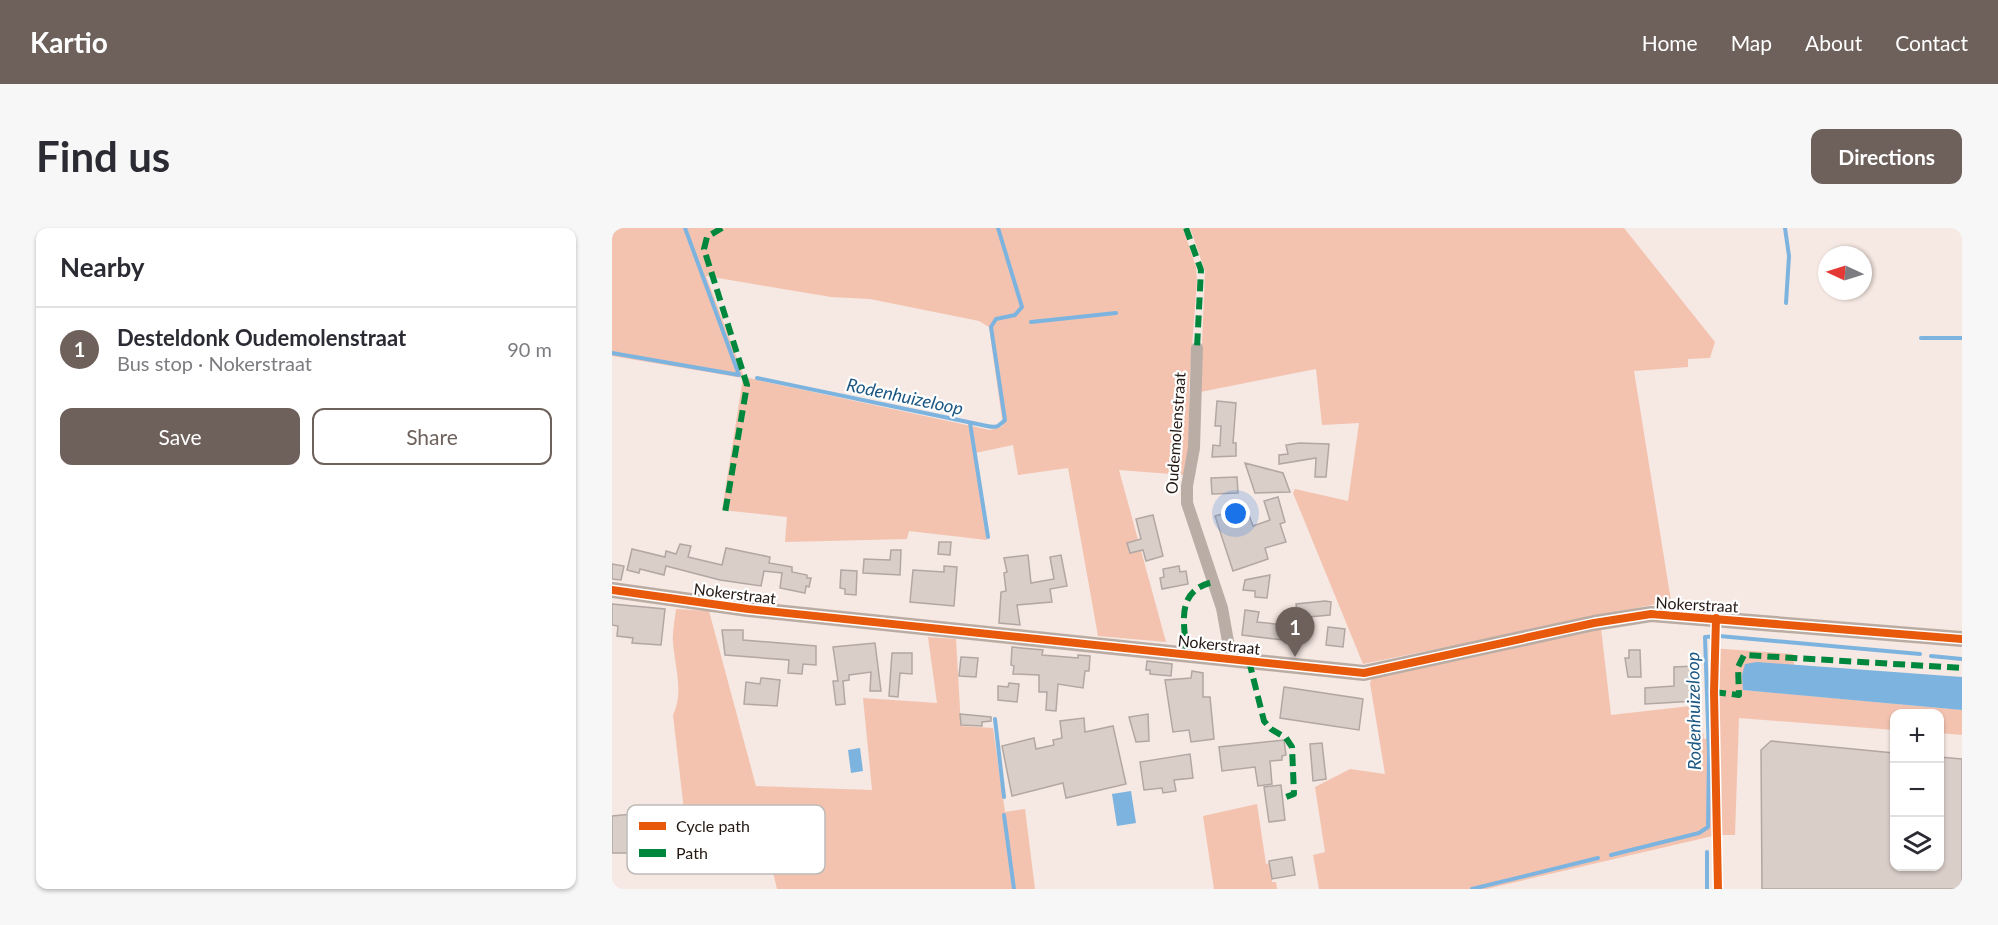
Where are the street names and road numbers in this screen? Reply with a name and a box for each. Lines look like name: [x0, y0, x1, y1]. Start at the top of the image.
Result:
street label: Oudemolenstraat: [1161, 371, 1189, 495]
street label: Nokerstraat: [693, 579, 778, 608]
street label: Nokerstraat: [1655, 592, 1739, 616]
street label: Nokerstraat: [1177, 630, 1261, 658]

